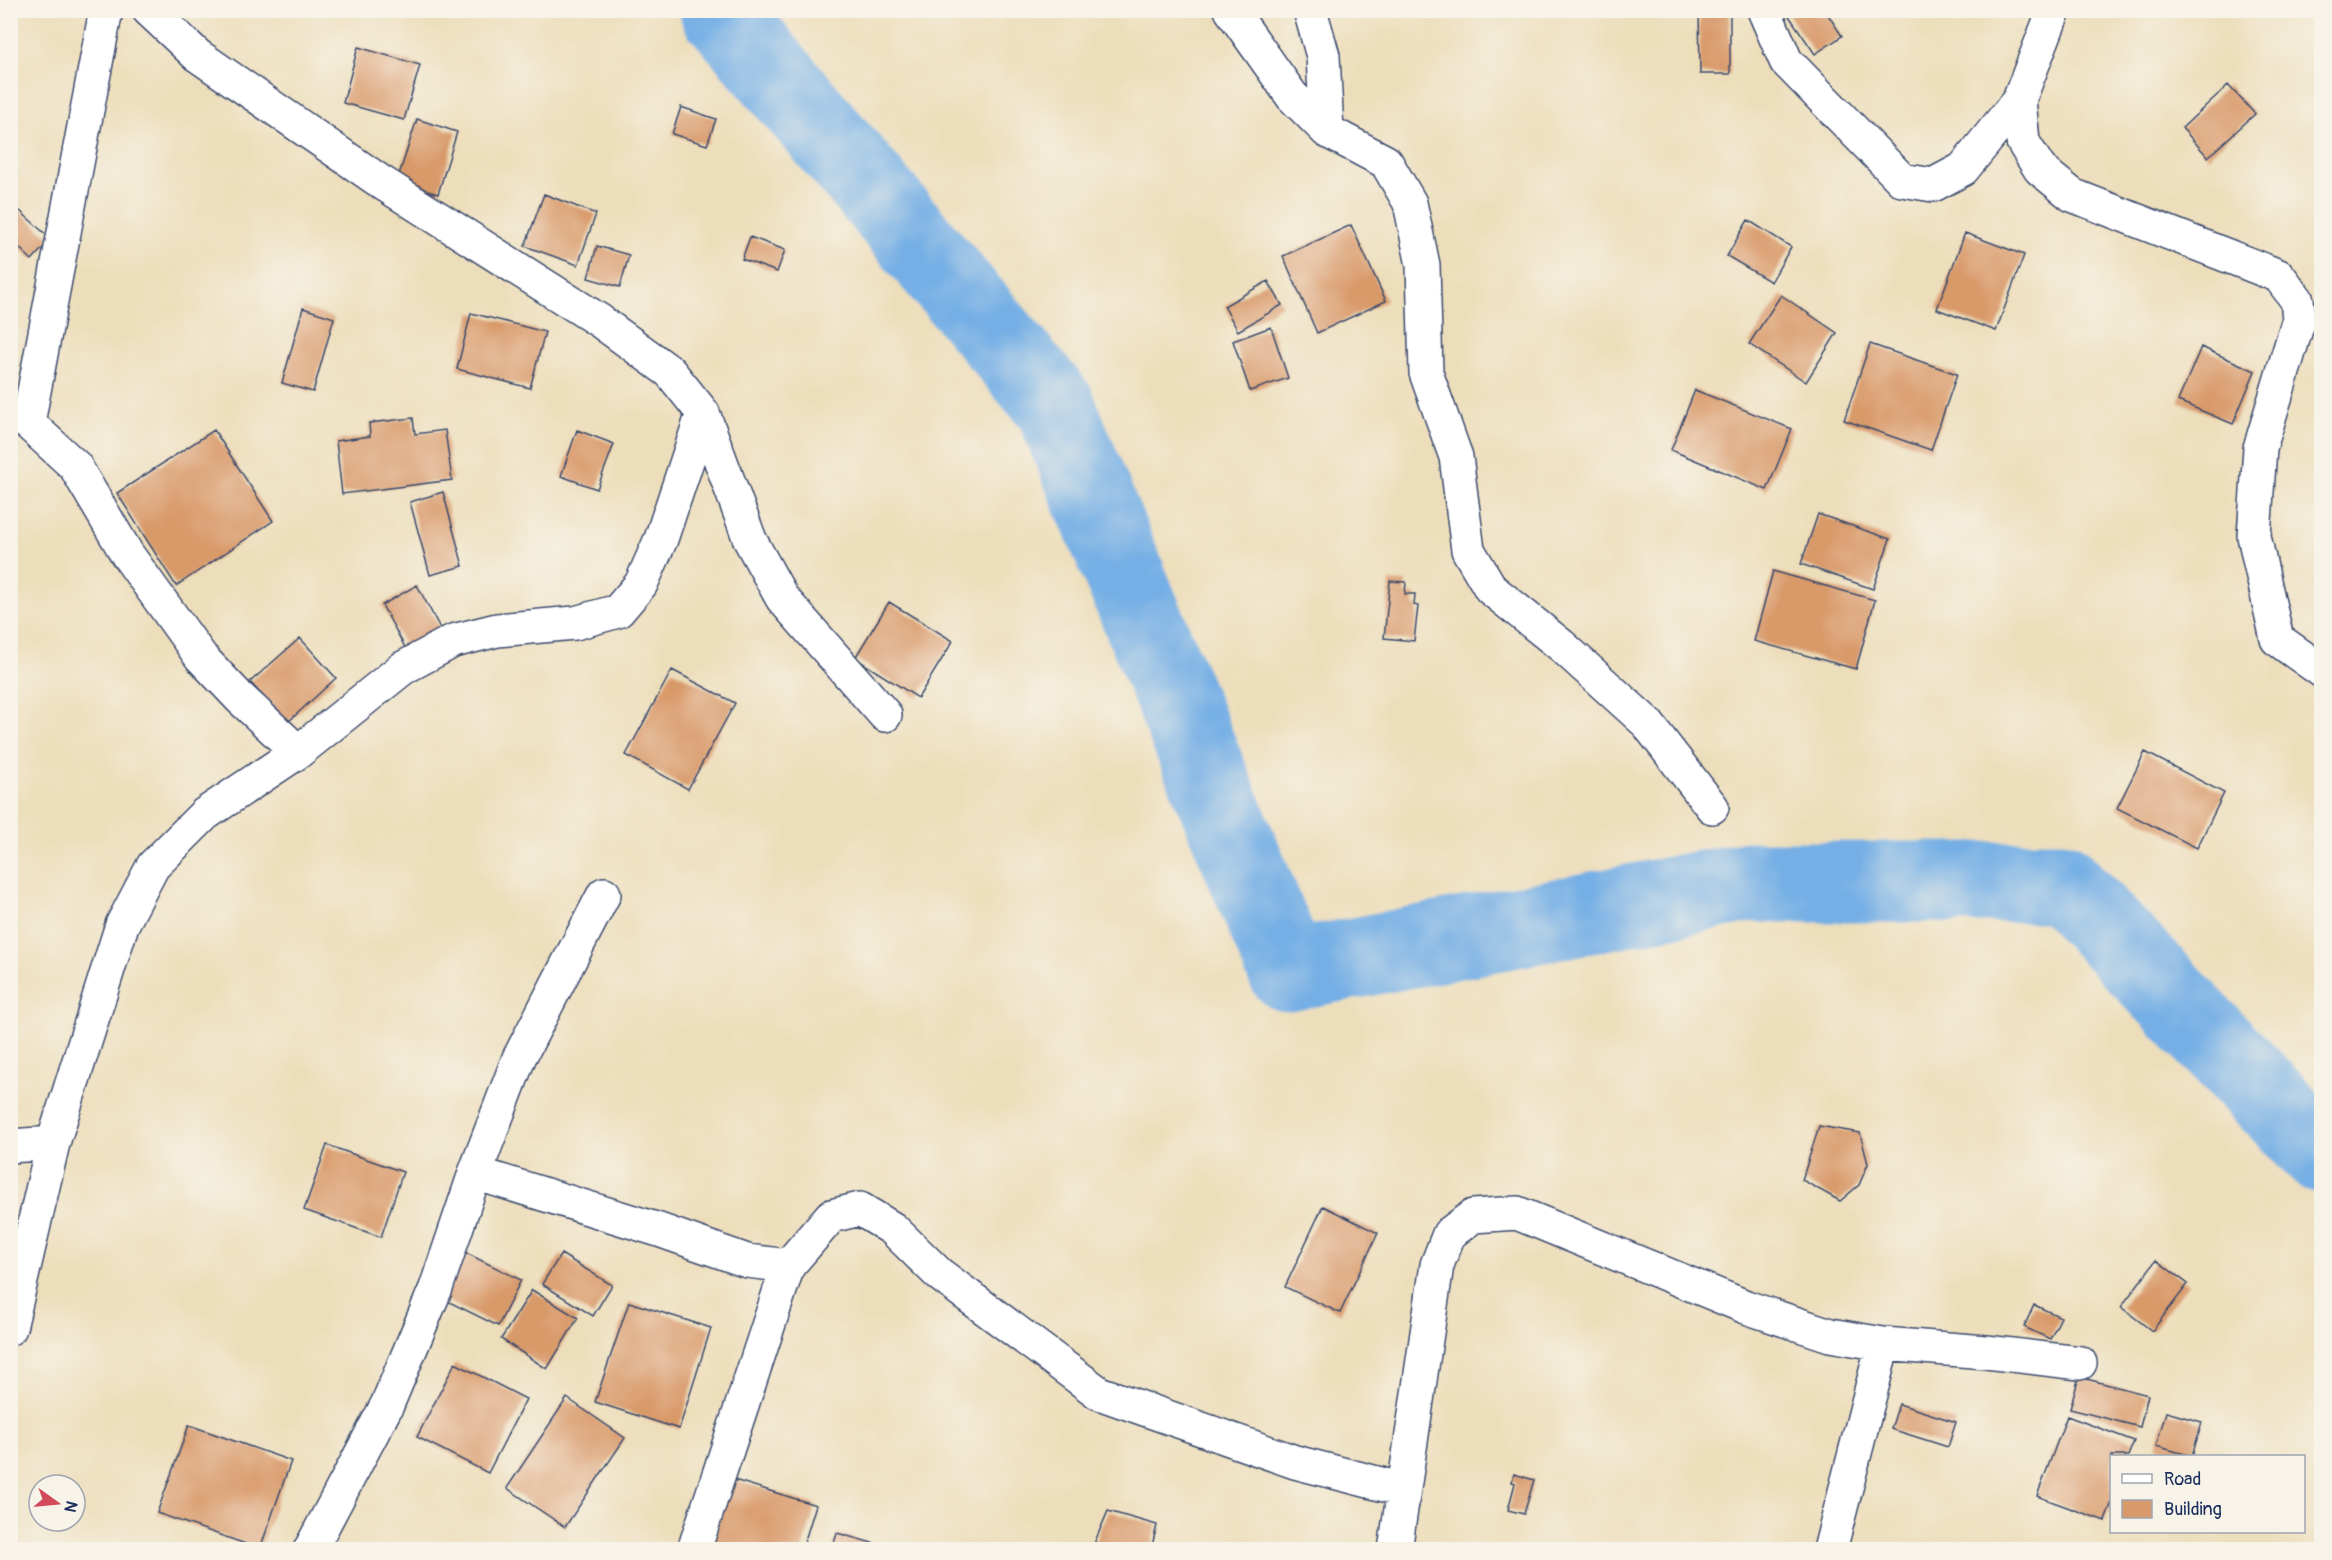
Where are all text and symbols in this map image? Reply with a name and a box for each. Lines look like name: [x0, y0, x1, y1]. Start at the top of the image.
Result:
legend: [2110, 1455, 2305, 1533]
text: Road: [2164, 1468, 2201, 1491]
north arrow: [27, 1473, 87, 1533]
text: Building: [2164, 1498, 2222, 1521]
text: N: [59, 1499, 82, 1515]

